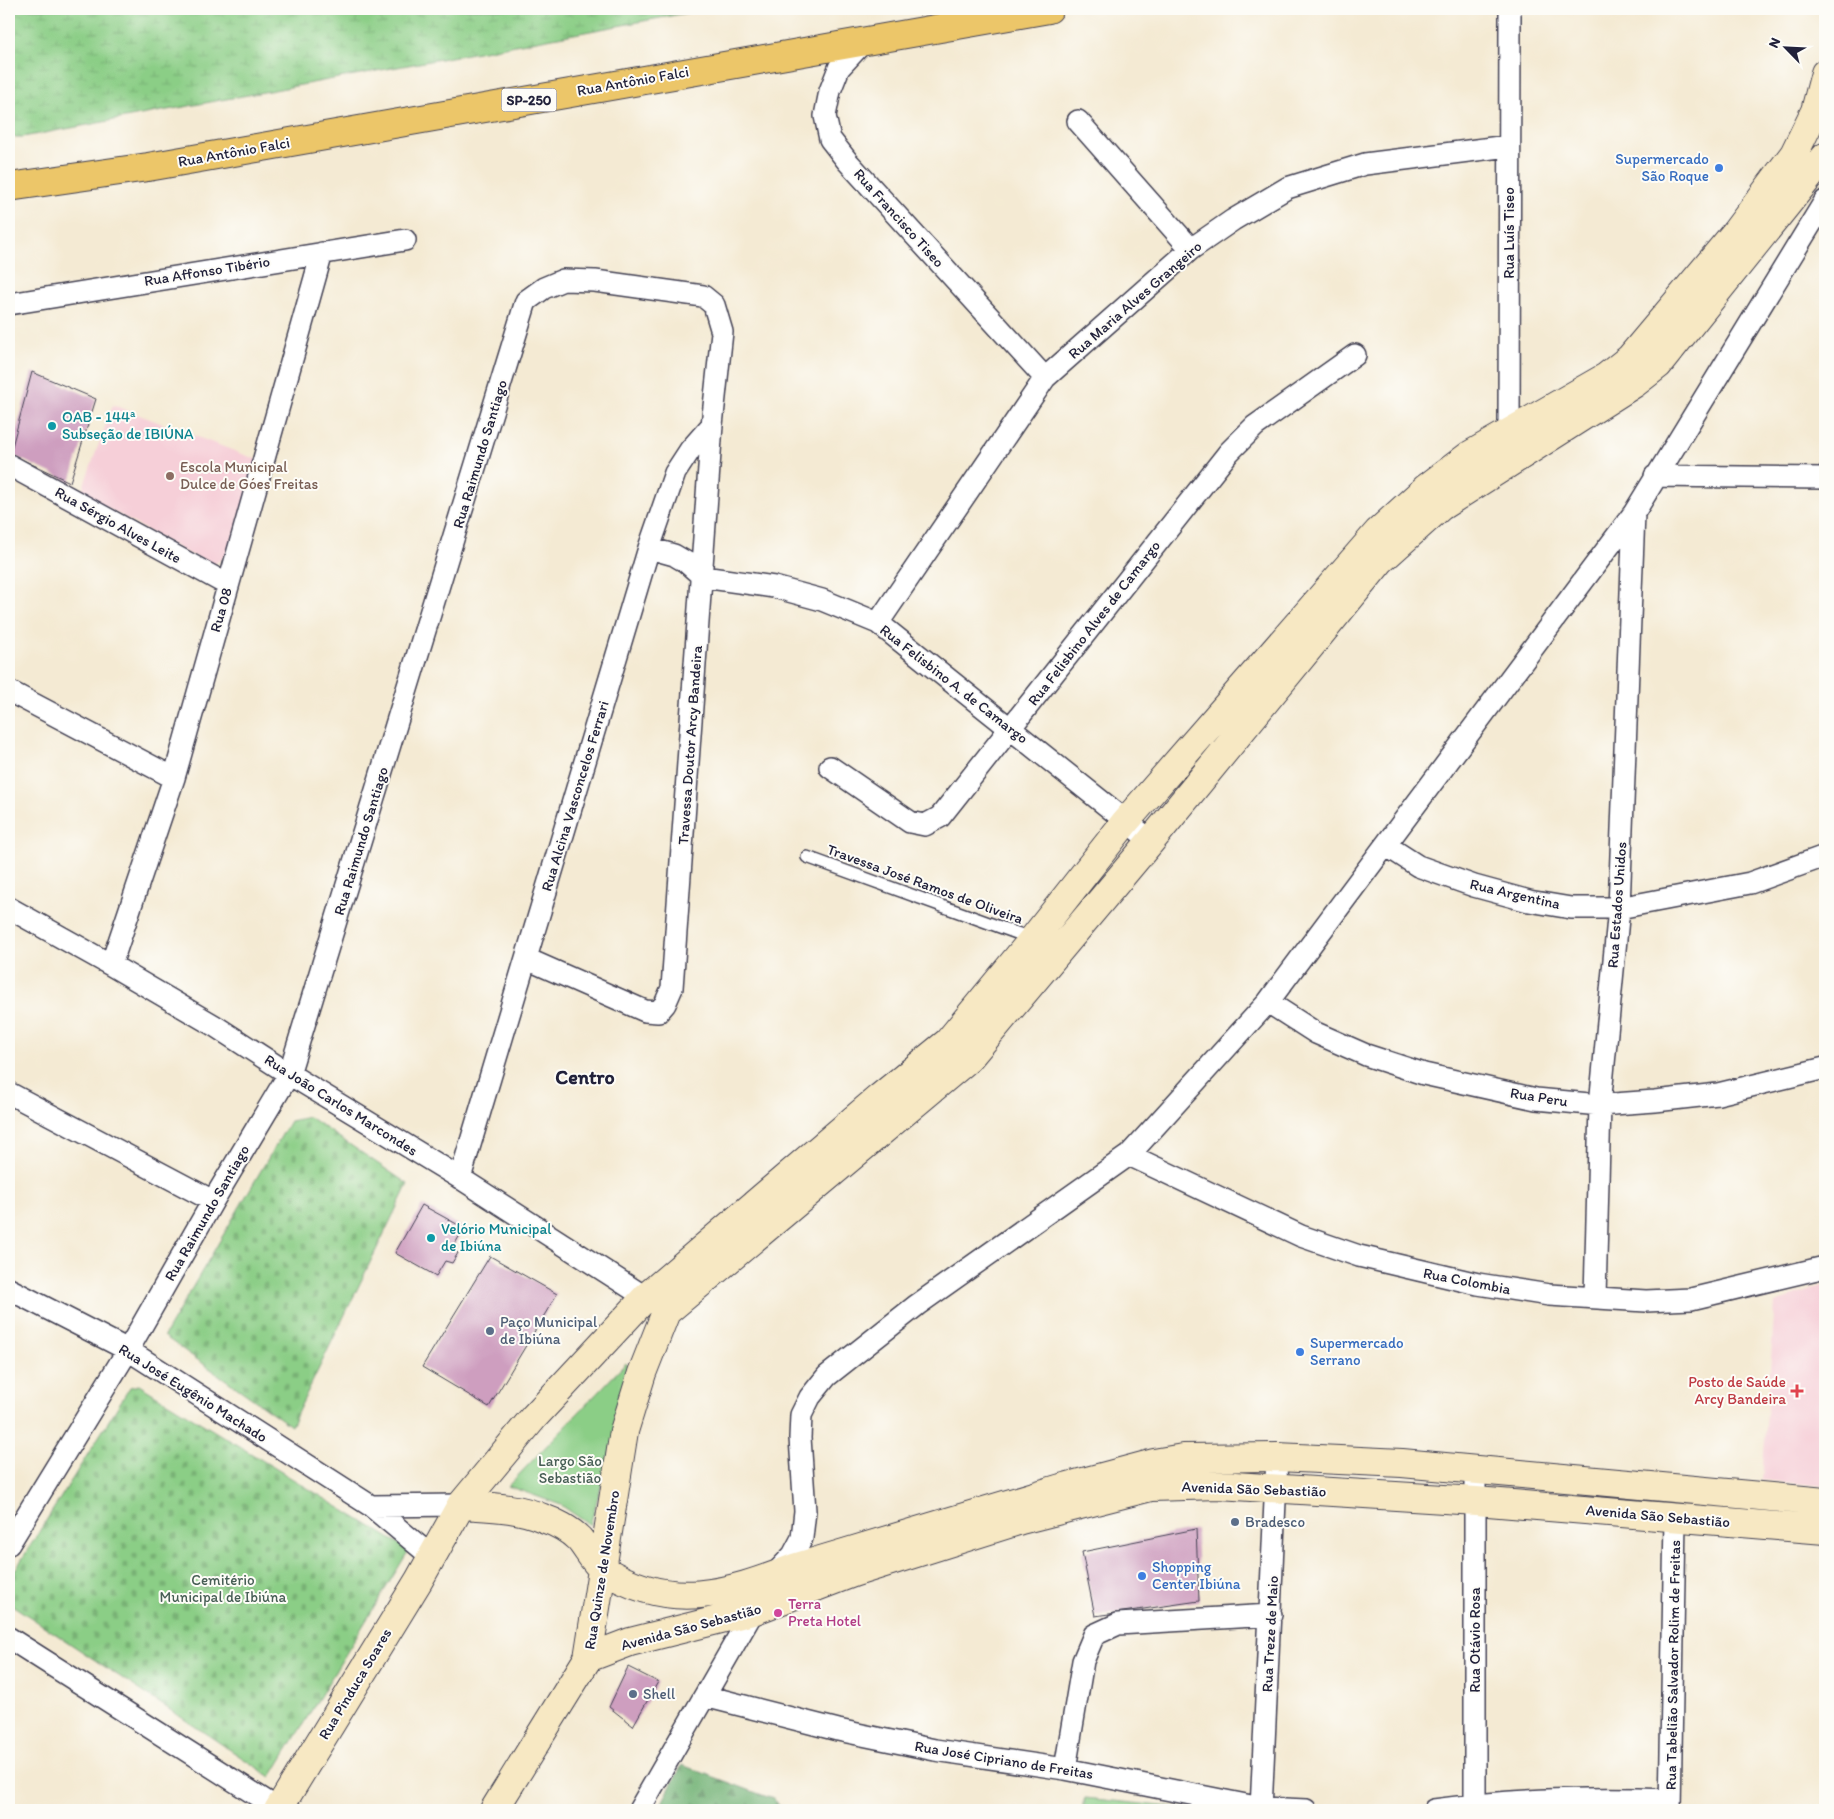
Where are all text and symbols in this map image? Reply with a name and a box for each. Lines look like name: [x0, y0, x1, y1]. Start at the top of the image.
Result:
north arrow: [1762, 22, 1812, 72]
text: N: [1765, 35, 1784, 51]
street label: Rua Antônio Falci: [576, 62, 690, 100]
road number: SP-250: [502, 88, 556, 112]
street label: Rua Antônio Falci: [177, 133, 291, 171]
place label: Supermercado São Roque: [1615, 150, 1709, 185]
marker: Supermercado São Roque: [1713, 162, 1725, 174]
street label: Rua Francisco Tiseo: [850, 165, 948, 271]
street label: Rua Luís Tiseo: [1500, 187, 1518, 279]
street label: Rua Maria Alves Grangeiro: [1065, 237, 1205, 363]
street label: Rua Affonso Tibério: [143, 252, 271, 290]
street label: Rua Raimundo Santiago: [449, 378, 511, 530]
place label: OAB - 144ª Subseção de IBIÚNA: [62, 408, 194, 443]
marker: OAB - 144ª Subseção de IBIÚNA: [46, 420, 58, 432]
place label: Escola Municipal Dulce de Góes Freitas: [180, 458, 319, 493]
marker: Escola Municipal Dulce de Góes Freitas: [164, 470, 176, 482]
street label: Rua Sérgio Alves Leite: [52, 483, 184, 567]
street label: Rua Felisbino Alves de Camargo: [1024, 537, 1164, 709]
street label: Rua 08: [206, 586, 236, 634]
street label: Rua Felisbino A. de Camargo: [876, 621, 1032, 747]
street label: Travessa Doutor Arcy Bandeira: [674, 645, 706, 845]
street label: Rua Alcina Vasconcelos Ferrari: [537, 698, 613, 894]
street label: Rua Raimundo Santiago: [330, 765, 392, 917]
street label: Travessa José Ramos de Oliveira: [825, 840, 1026, 928]
street label: Rua Estados Unidos: [1604, 841, 1630, 969]
street label: Rua Argentina: [1468, 875, 1562, 913]
street label: Rua João Carlos Marcondes: [261, 1050, 421, 1160]
district label: Centro: [555, 1065, 615, 1089]
street label: Rua Peru: [1509, 1084, 1569, 1110]
street label: Rua Raimundo Santiago: [161, 1142, 253, 1284]
place label: Velório Municipal de Ibiúna: [441, 1220, 552, 1255]
marker: Velório Municipal de Ibiúna: [425, 1232, 437, 1244]
street label: Rua Colombia: [1422, 1264, 1513, 1298]
place label: Paço Municipal de Ibiúna: [500, 1313, 598, 1348]
marker: Paço Municipal de Ibiúna: [484, 1325, 496, 1337]
place label: Supermercado Serrano: [1310, 1334, 1404, 1369]
street label: Rua José Eugênio Machado: [115, 1340, 271, 1446]
marker: Supermercado Serrano: [1294, 1346, 1306, 1358]
place label: Posto de Saúde Arcy Bandeira: [1688, 1373, 1786, 1408]
marker: Posto de Saúde Arcy Bandeira: [1790, 1384, 1804, 1398]
park label: Largo São Sebastião: [538, 1452, 602, 1487]
street label: Avenida São Sebastião: [1181, 1477, 1327, 1501]
street label: Rua Quinze de Novembro: [581, 1489, 623, 1651]
street label: Avenida São Sebastião: [1585, 1501, 1731, 1531]
place label: Bradesco: [1245, 1513, 1305, 1531]
marker: Bradesco: [1229, 1516, 1241, 1528]
street label: Rua Tabelião Salvador Rolim de Freitas: [1662, 1539, 1684, 1790]
place label: Shopping Center Ibiúna: [1152, 1558, 1241, 1593]
marker: Shopping Center Ibiúna: [1136, 1570, 1148, 1582]
park label: Cemitério Municipal de Ibiúna: [160, 1571, 287, 1606]
street label: Rua Treze de Maio: [1258, 1575, 1282, 1693]
street label: Rua Otávio Rosa: [1466, 1587, 1484, 1693]
place label: Terra Preta Hotel: [788, 1595, 862, 1630]
street label: Avenida São Sebastião: [619, 1600, 763, 1654]
marker: Terra Preta Hotel: [772, 1607, 784, 1619]
street label: Rua Pinduca Soares: [315, 1625, 396, 1743]
place label: Shell: [643, 1685, 676, 1703]
marker: Shell: [627, 1688, 639, 1700]
street label: Rua José Cipriano de Freitas: [913, 1737, 1095, 1783]

